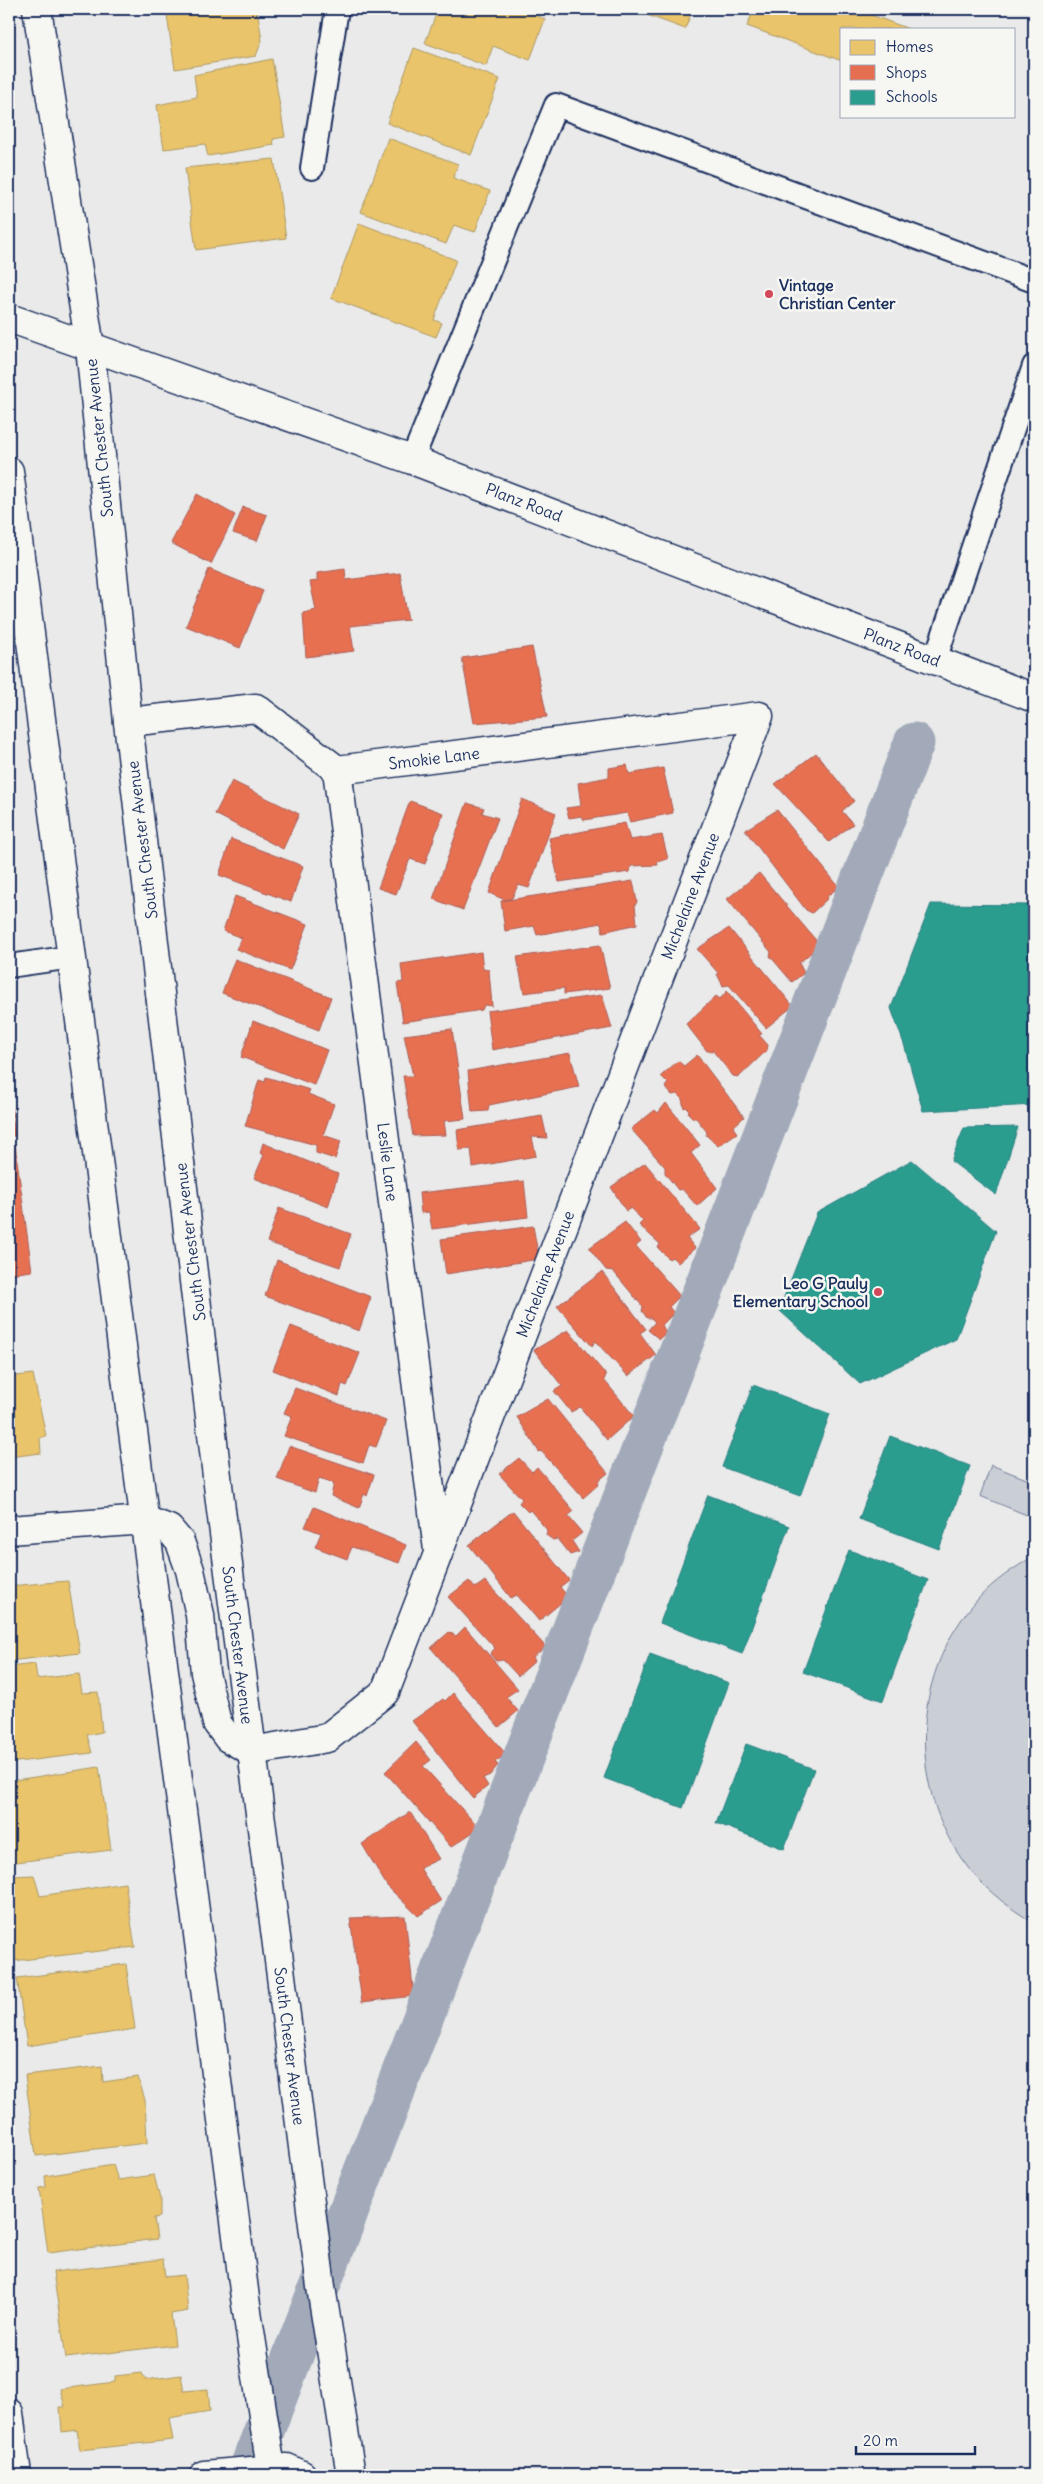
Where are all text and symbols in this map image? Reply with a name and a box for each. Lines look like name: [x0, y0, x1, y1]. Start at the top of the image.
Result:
legend: [840, 28, 1016, 118]
text: Homes: [886, 37, 933, 56]
text: Shops: [886, 63, 927, 82]
text: Schools: [886, 87, 938, 106]
place label: Vintage Christian Center: [779, 275, 896, 313]
marker: Vintage Christian Center: [763, 288, 775, 300]
street label: South Chester Avenue: [81, 358, 117, 518]
street label: Planz Road: [483, 478, 565, 526]
street label: Planz Road: [861, 623, 943, 671]
street label: Smokie Lane: [387, 742, 481, 774]
street label: South Chester Avenue: [122, 760, 162, 920]
street label: Michelaine Avenue: [657, 830, 723, 962]
street label: Leslie Lane: [373, 1121, 403, 1203]
street label: South Chester Avenue: [170, 1162, 210, 1322]
street label: Michelaine Avenue: [512, 1208, 578, 1340]
place label: Leo G Pauly Elementary School: [733, 1273, 868, 1312]
marker: Leo G Pauly Elementary School: [872, 1286, 884, 1298]
street label: South Chester Avenue: [218, 1565, 258, 1725]
street label: South Chester Avenue: [270, 1966, 310, 2126]
scale bar: [856, 2424, 974, 2456]
text: 20 m: [863, 2431, 898, 2450]

